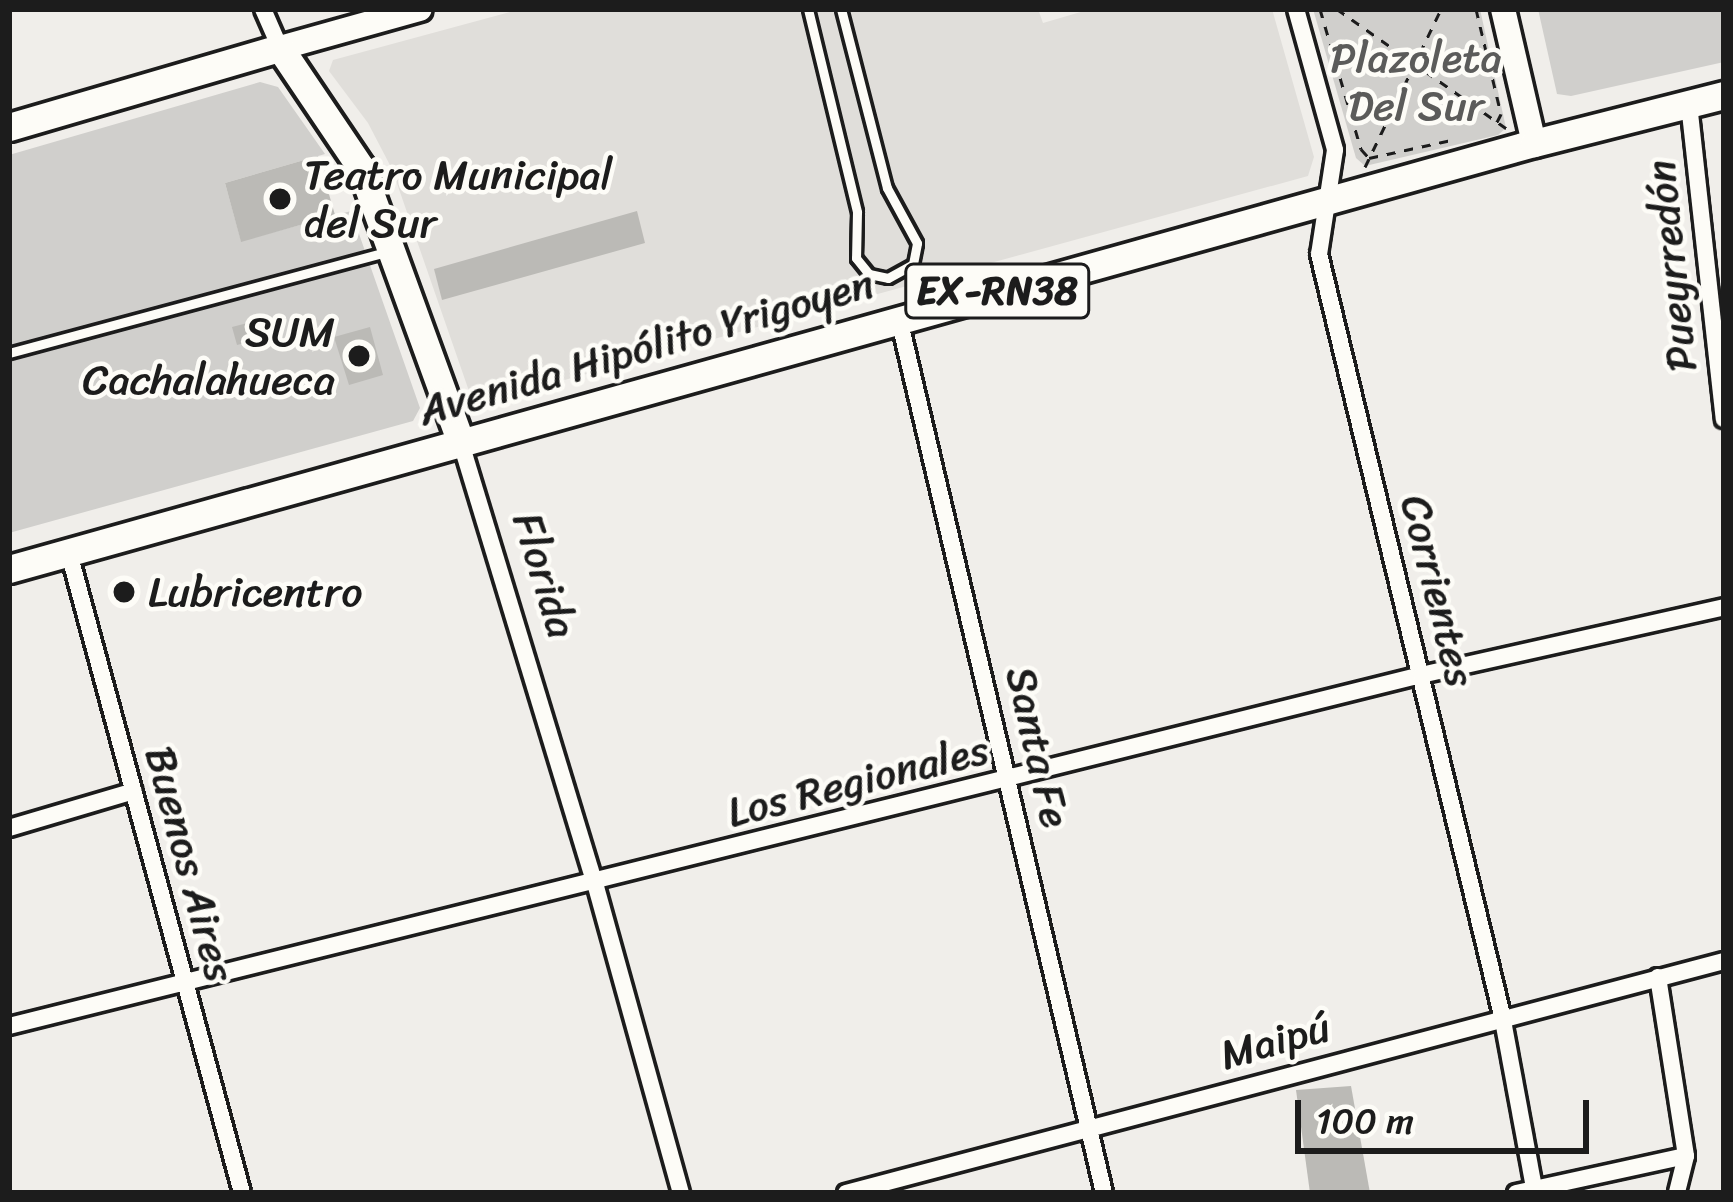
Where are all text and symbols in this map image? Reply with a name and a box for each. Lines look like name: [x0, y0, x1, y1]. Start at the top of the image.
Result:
park label: Plazoleta Del Sur: [1330, 33, 1502, 132]
place label: Teatro Municipal del Sur: [304, 150, 612, 249]
street label: Pueyrredón: [1635, 158, 1707, 374]
marker: Teatro Municipal del Sur: [267, 186, 293, 212]
street label: Avenida Hipólito Yrigoyen: [413, 258, 879, 436]
road number: EX-RN38: [904, 258, 1090, 324]
place label: SUM Cachalahueca: [82, 307, 335, 406]
marker: SUM Cachalahueca: [346, 343, 372, 369]
street label: Corrientes: [1390, 490, 1486, 692]
street label: Florida: [502, 506, 588, 644]
place label: Lubricentro: [148, 567, 363, 617]
marker: Lubricentro: [111, 579, 137, 605]
street label: Santa Fe: [995, 661, 1081, 833]
street label: Los Regionales: [722, 724, 994, 838]
street label: Buenos Aires: [134, 741, 246, 987]
street label: Maipú: [1214, 1001, 1336, 1081]
scale bar: [1301, 1076, 1595, 1150]
text: 100 m: [1316, 1089, 1414, 1153]

